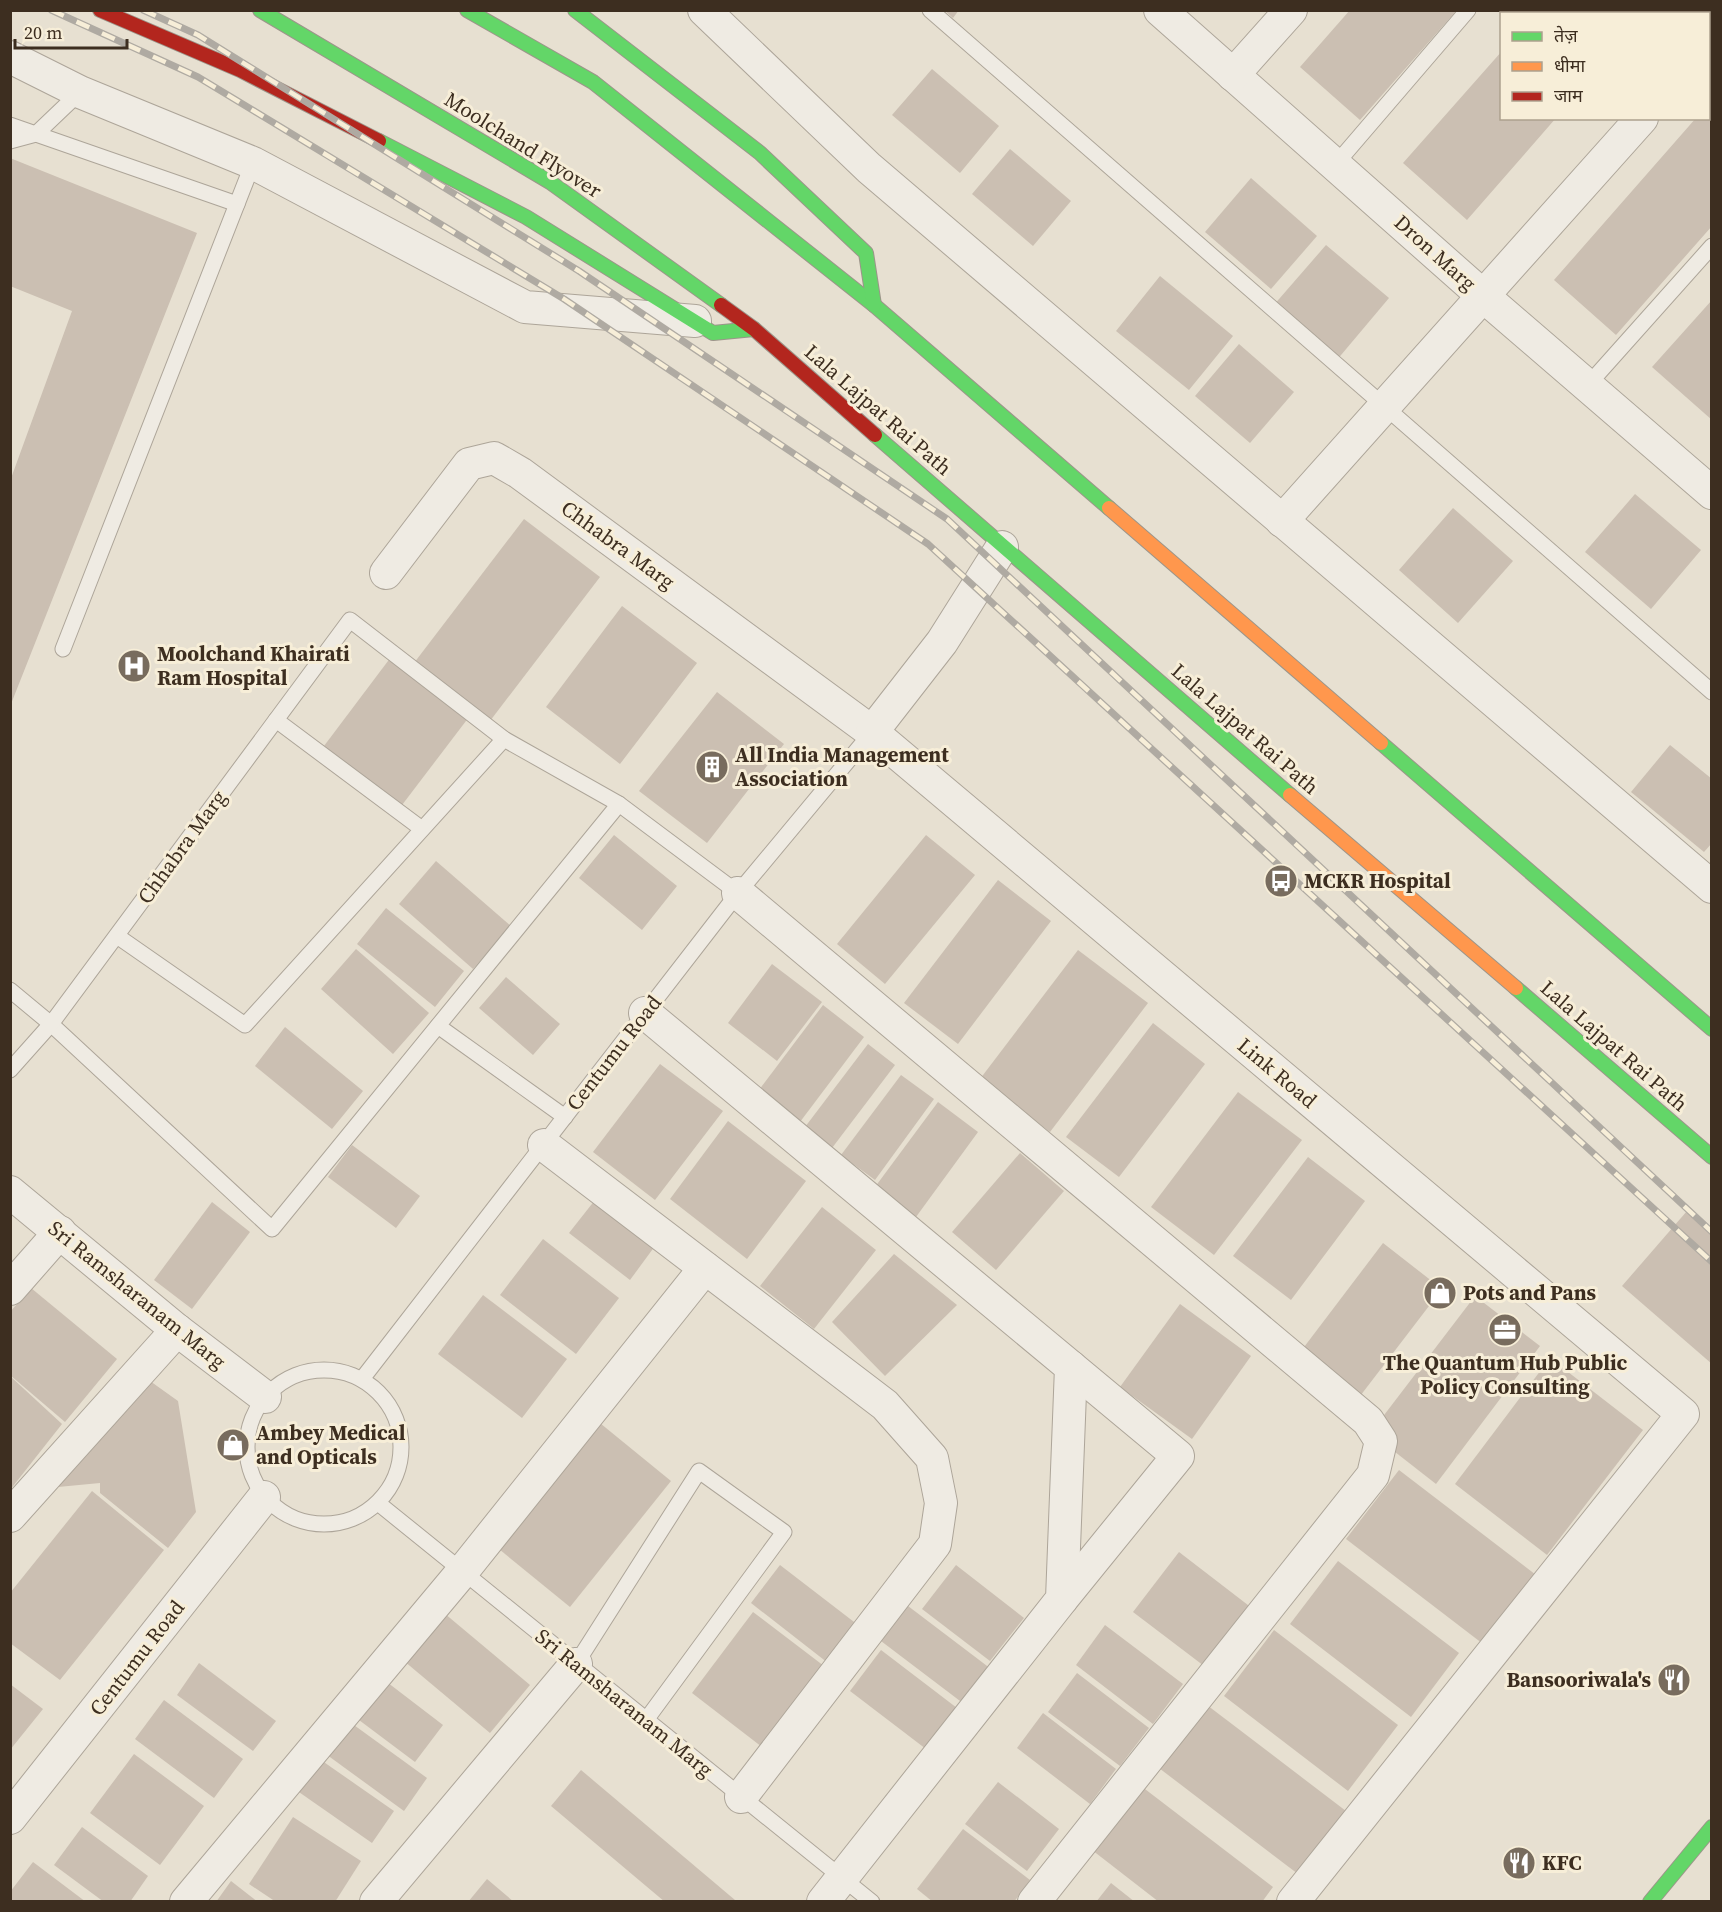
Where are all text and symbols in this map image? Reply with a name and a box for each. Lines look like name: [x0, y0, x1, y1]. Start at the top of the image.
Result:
scale bar: [15, 12, 128, 50]
legend: [1500, 12, 1710, 120]
text: 20 m: [24, 20, 62, 45]
text: तेज़: [1554, 23, 1578, 48]
text: धीमा: [1554, 53, 1585, 78]
text: जाम: [1554, 83, 1584, 108]
street label: Moolchand Flyover: [439, 85, 607, 205]
street label: Dron Marg: [1388, 208, 1483, 297]
street label: Lala Lajpat Rai Path: [798, 337, 958, 482]
street label: Chhabra Marg: [555, 493, 681, 596]
place label: Moolchand Khairati Ram Hospital: [157, 639, 350, 692]
hospital icon: Moolchand Khairati Ram Hospital: [116, 648, 152, 684]
street label: Lala Lajpat Rai Path: [1165, 656, 1325, 801]
place label: All India Management Association: [735, 740, 949, 793]
building icon: All India Management Association: [694, 749, 730, 785]
street label: Chhabra Marg: [130, 784, 233, 910]
bus stop icon: MCKR Hospital: [1263, 863, 1299, 899]
place label: MCKR Hospital: [1304, 866, 1451, 895]
street label: Lala Lajpat Rai Path: [1534, 973, 1694, 1118]
street label: Centumu Road: [559, 989, 668, 1116]
street label: Link Road: [1231, 1031, 1323, 1114]
street label: Sri Ramsharanam Marg: [42, 1214, 232, 1376]
shop icon: Pots and Pans: [1422, 1275, 1458, 1311]
place label: Pots and Pans: [1463, 1278, 1597, 1307]
office icon: The Quantum Hub Public Policy Consulting: [1487, 1312, 1523, 1348]
place label: The Quantum Hub Public Policy Consulting: [1383, 1348, 1628, 1401]
place label: Ambey Medical and Opticals: [256, 1418, 406, 1471]
shop icon: Ambey Medical and Opticals: [215, 1427, 251, 1463]
street label: Centumu Road: [82, 1594, 191, 1721]
street label: Sri Ramsharanam Marg: [529, 1622, 719, 1784]
restaurant icon: Bansooriwala's: [1656, 1662, 1692, 1698]
place label: Bansooriwala's: [1506, 1665, 1651, 1694]
restaurant icon: KFC: [1501, 1845, 1537, 1881]
place label: KFC: [1542, 1848, 1582, 1877]

